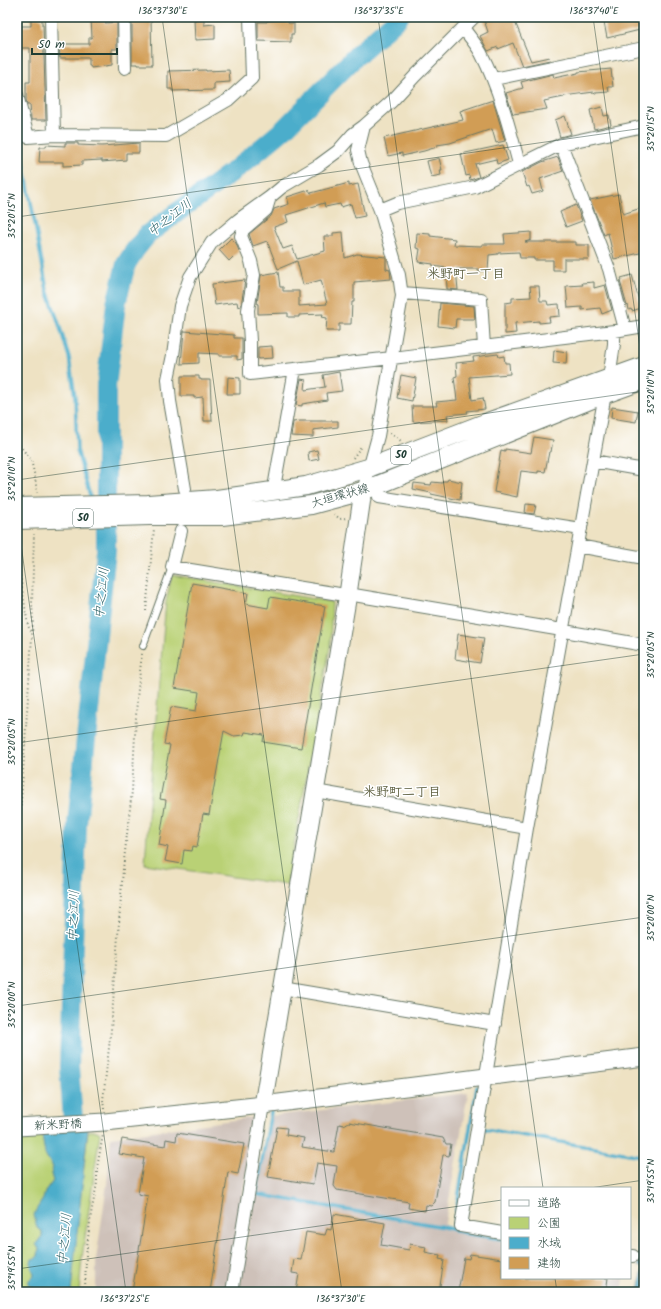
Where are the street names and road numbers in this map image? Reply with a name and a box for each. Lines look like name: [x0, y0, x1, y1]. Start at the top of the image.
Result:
road number: 50: [391, 446, 411, 464]
street label: 大垣環状線: [309, 479, 371, 513]
road number: 50: [73, 509, 93, 527]
street label: 新米野橋: [34, 1114, 82, 1136]

